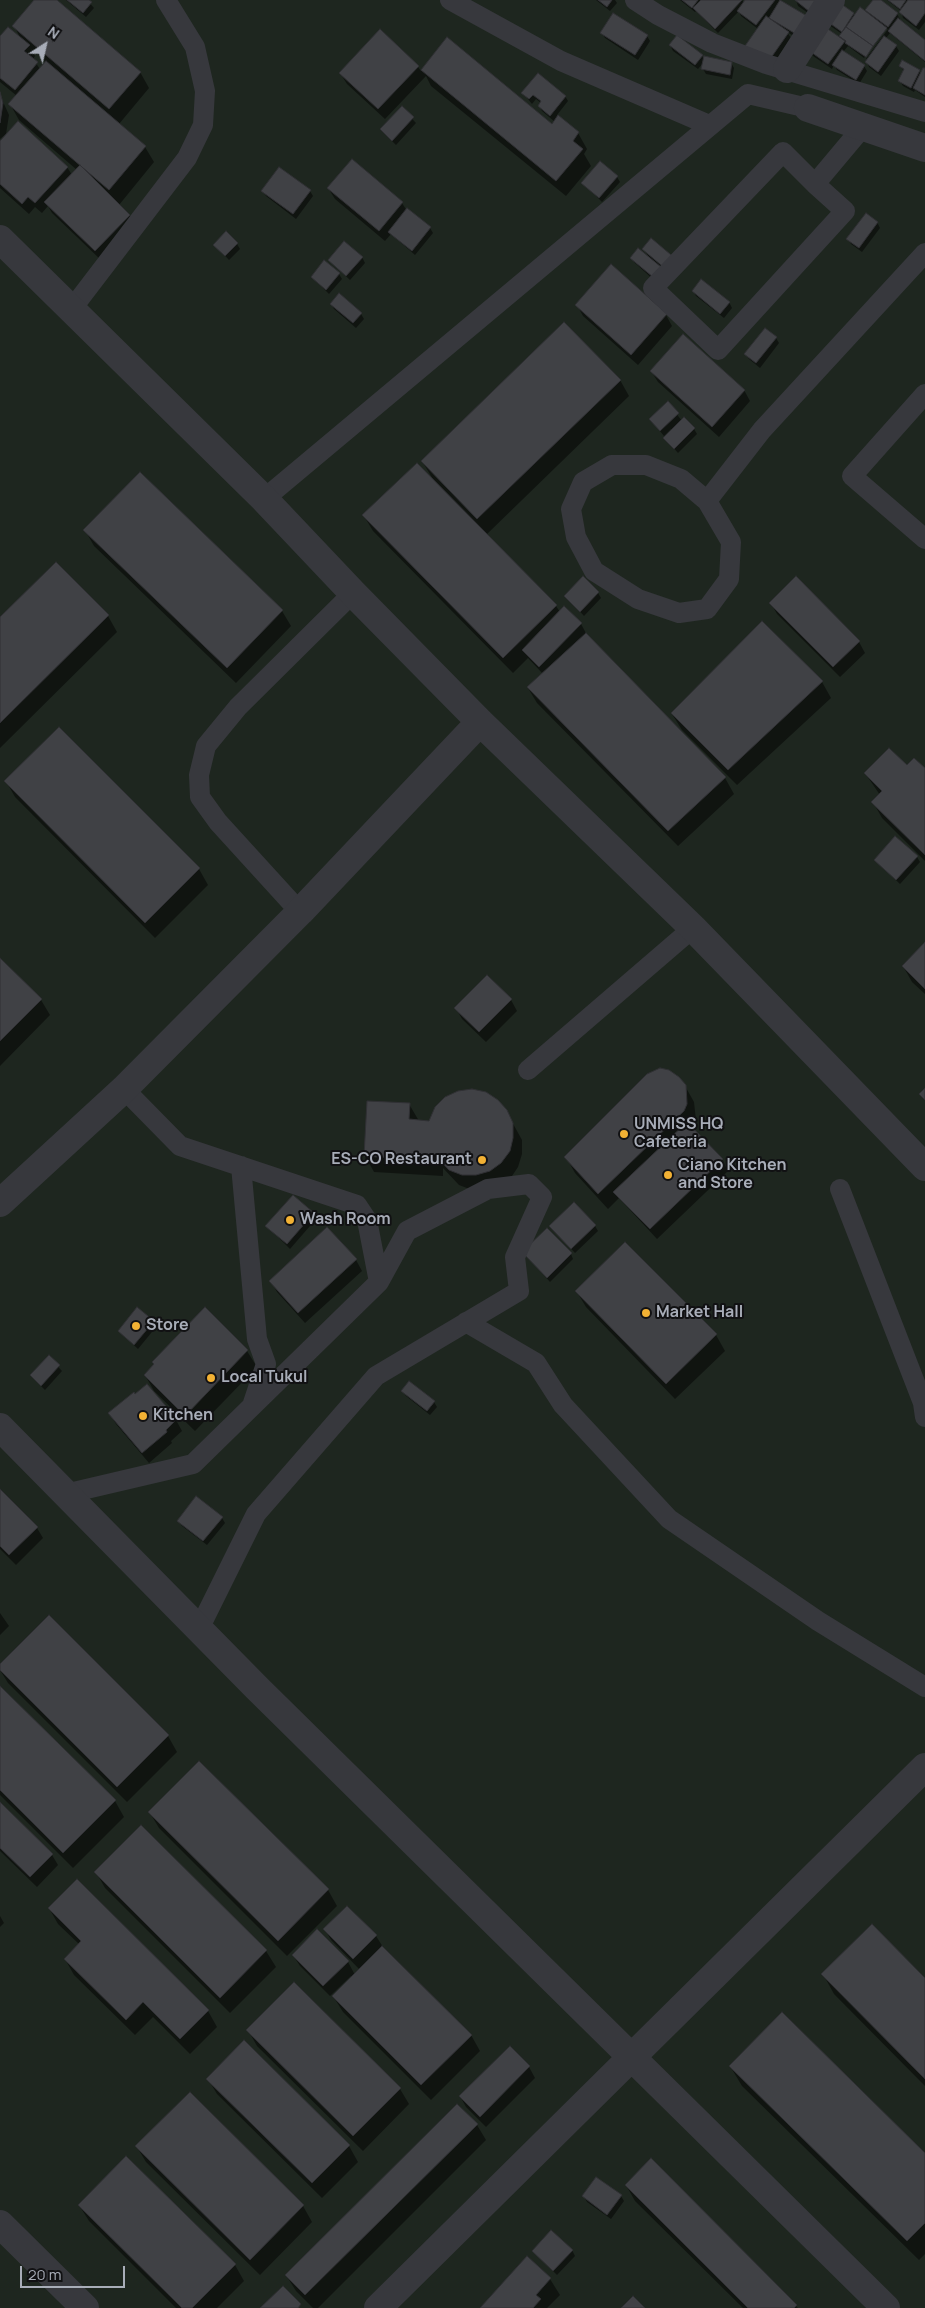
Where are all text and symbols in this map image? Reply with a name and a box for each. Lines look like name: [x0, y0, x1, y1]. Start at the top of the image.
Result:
north arrow: [20, 20, 70, 70]
text: N: [44, 22, 63, 43]
place label: UNMISS HQ Cafeteria: [634, 1115, 723, 1153]
marker: UNMISS HQ Cafeteria: [618, 1128, 630, 1140]
place label: ES-CO Restaurant: [331, 1150, 472, 1170]
marker: ES-CO Restaurant: [476, 1154, 488, 1166]
place label: Ciano Kitchen and Store: [678, 1156, 786, 1194]
marker: Ciano Kitchen and Store: [662, 1169, 674, 1181]
place label: Wash Room: [300, 1210, 391, 1230]
marker: Wash Room: [284, 1214, 296, 1226]
place label: Market Hall: [656, 1303, 743, 1323]
marker: Market Hall: [640, 1307, 652, 1319]
place label: Store: [146, 1316, 189, 1336]
marker: Store: [130, 1320, 142, 1332]
place label: Local Tukul: [221, 1368, 307, 1388]
marker: Local Tukul: [205, 1372, 217, 1384]
place label: Kitchen: [153, 1406, 213, 1426]
marker: Kitchen: [137, 1410, 149, 1422]
scale bar: [22, 2256, 128, 2288]
text: 20 m: [28, 2264, 61, 2285]

